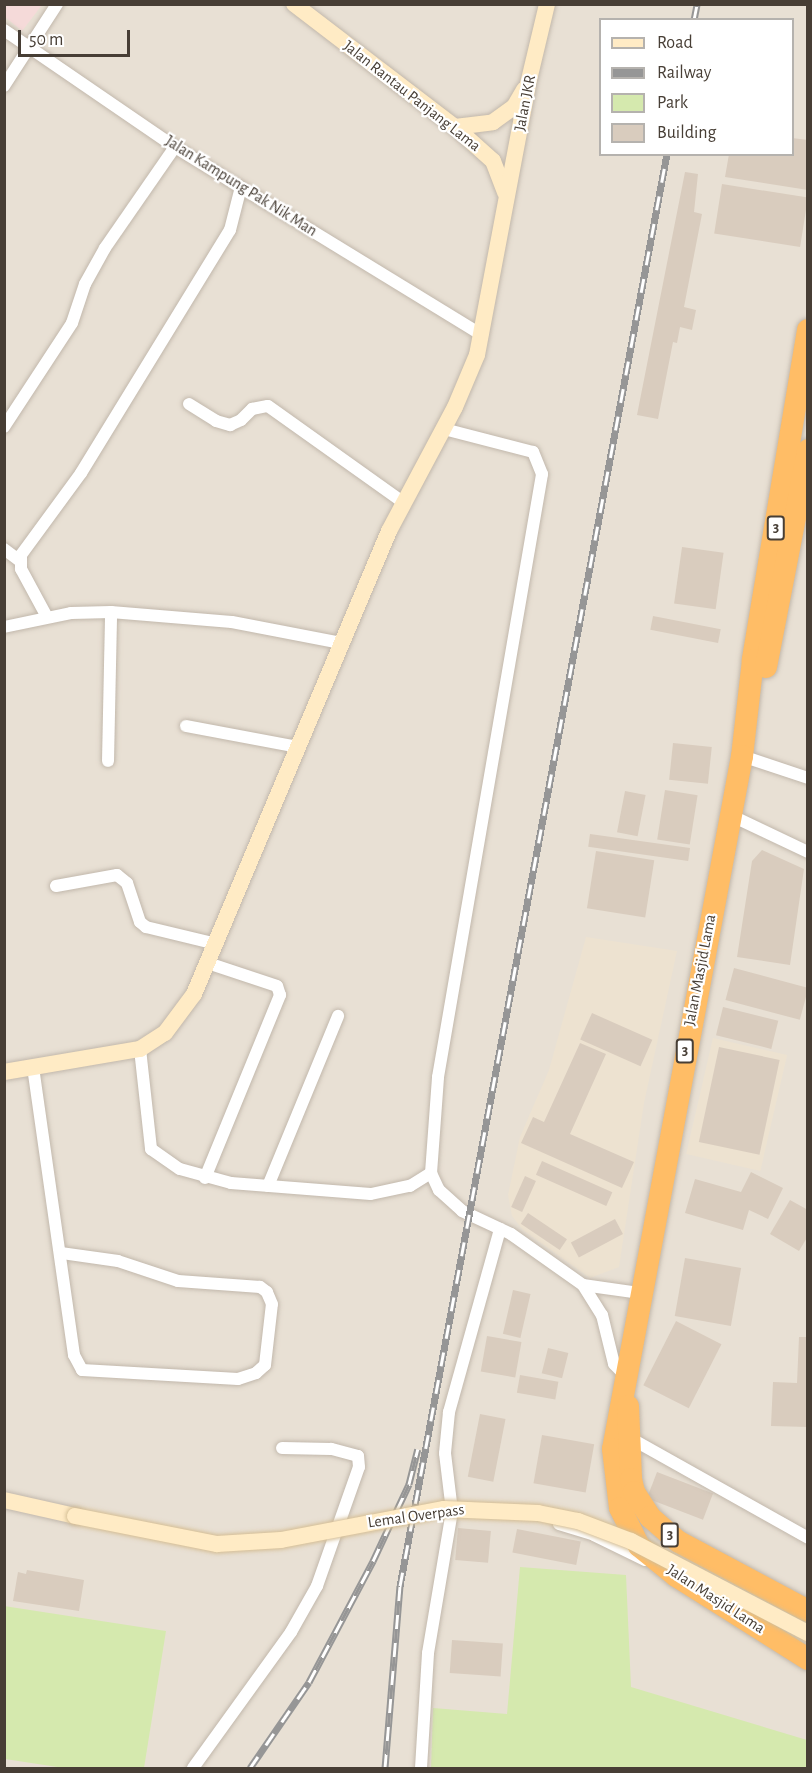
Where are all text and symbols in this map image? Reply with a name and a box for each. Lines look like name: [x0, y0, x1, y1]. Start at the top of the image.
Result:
scale bar: [21, 18, 134, 56]
legend: [599, 18, 794, 156]
text: 50 m: [29, 31, 63, 49]
text: Road: [657, 34, 693, 52]
street label: Jalan Rantau Panjang Lama: [339, 36, 485, 156]
text: Railway: [657, 64, 711, 82]
street label: Jalan JKR: [510, 73, 540, 133]
text: Park: [657, 94, 688, 112]
text: Building: [657, 124, 716, 142]
street label: Jalan Kampung Pak Nik Man: [162, 131, 320, 241]
road number: 3: [766, 516, 786, 540]
street label: Jalan Masjid Lama: [680, 913, 720, 1027]
road number: 3: [674, 1039, 696, 1063]
street label: Lemal Overpass: [367, 1500, 465, 1532]
road number: 3: [660, 1523, 680, 1547]
street label: Jalan Masjid Lama: [663, 1560, 769, 1638]

